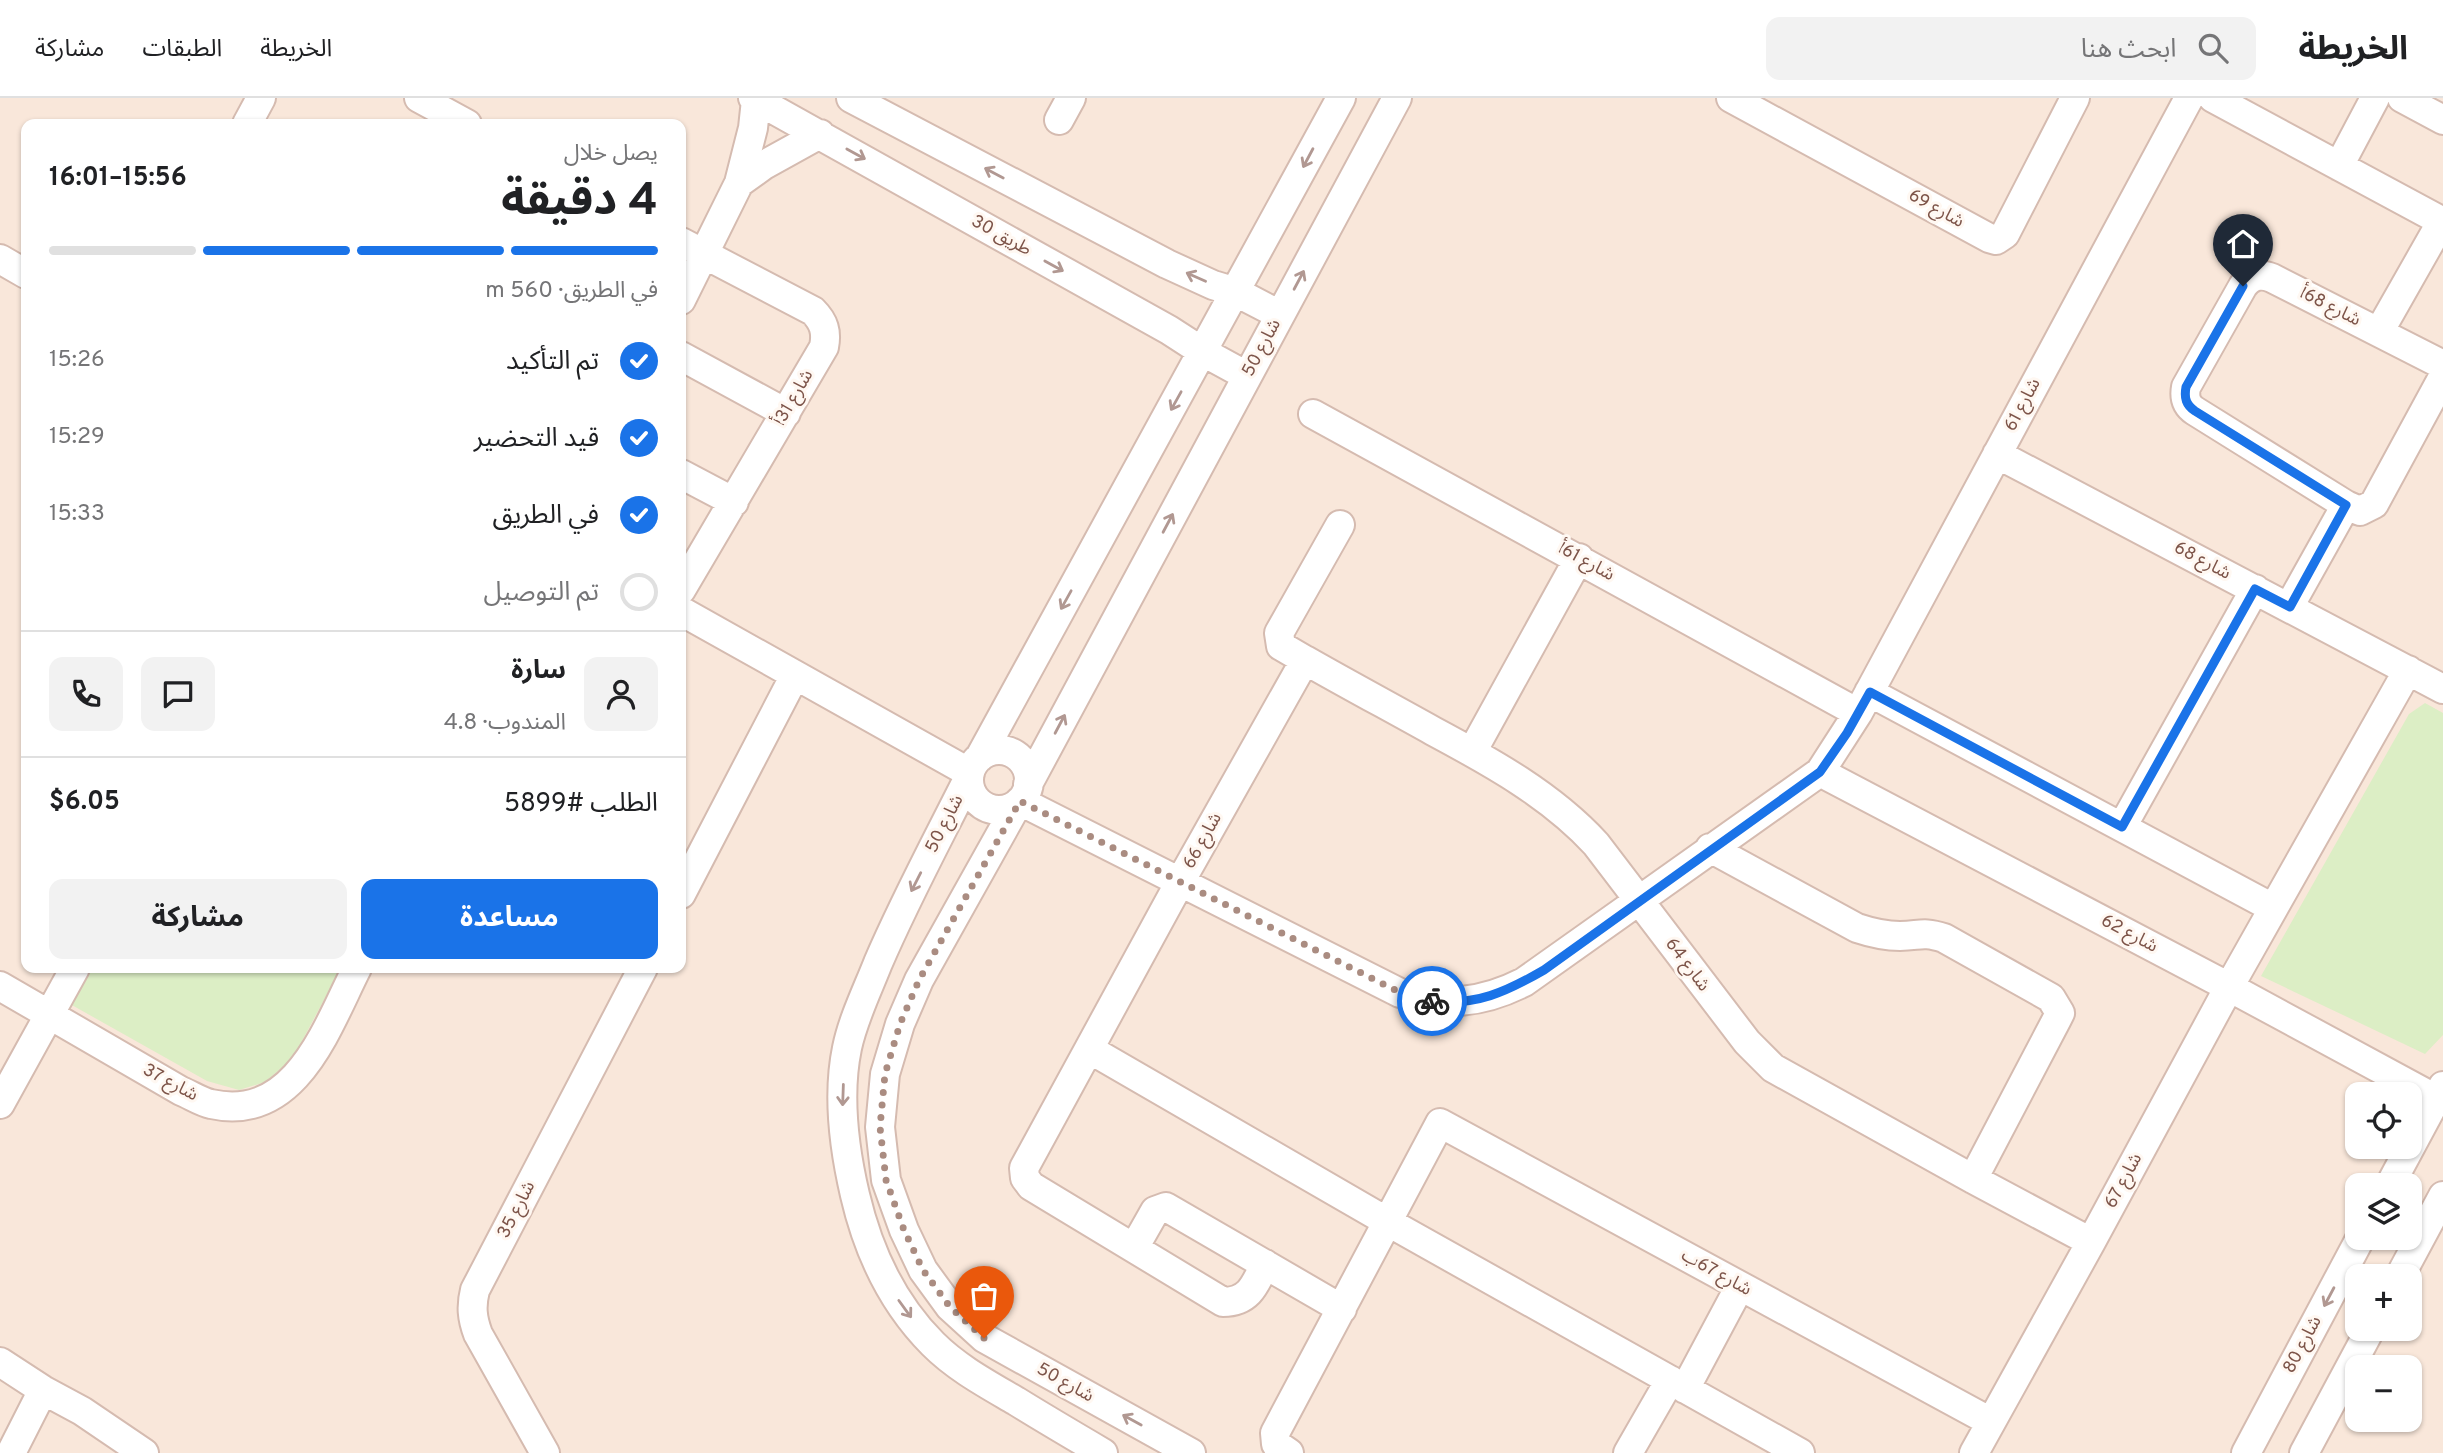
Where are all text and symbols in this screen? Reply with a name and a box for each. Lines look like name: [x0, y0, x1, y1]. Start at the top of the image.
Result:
search box: [1766, 17, 2256, 80]
icon: search: [2194, 29, 2232, 67]
text: الخريطة: [2298, 30, 2408, 72]
text: ابحث هنا: [2081, 34, 2176, 67]
text: مشاركة: [35, 35, 104, 65]
text: الطبقات: [142, 35, 222, 65]
text: الخريطة: [260, 35, 332, 65]
text: يصل خلال: [564, 140, 658, 169]
one-way arrow: [1301, 147, 1315, 168]
one-way arrow: [845, 148, 866, 161]
text: 15:56–16:01: [49, 162, 187, 195]
one-way arrow: [984, 166, 1004, 180]
text: 4 دقيقة: [501, 173, 658, 232]
street label: شارع 69: [1904, 184, 1968, 235]
street label: طريق 30: [967, 210, 1035, 262]
pin: [2213, 214, 2273, 286]
icon: home: [2224, 225, 2262, 263]
one-way arrow: [1044, 259, 1064, 273]
one-way arrow: [1186, 270, 1207, 283]
one-way arrow: [1292, 270, 1306, 290]
text: في الطريق · 560 m: [485, 277, 658, 306]
street label: شارع 68أ: [2295, 281, 2365, 333]
street label: شارع 50: [1237, 315, 1288, 381]
icon: check: [620, 342, 658, 380]
text: 15:26: [49, 346, 105, 375]
text: تم التأكيد: [506, 346, 599, 379]
street label: شارع 31أ: [768, 365, 820, 431]
street label: شارع 61: [2000, 375, 2047, 436]
one-way arrow: [1169, 390, 1182, 411]
icon: check: [620, 419, 658, 457]
text: 15:29: [49, 423, 105, 452]
text: قيد التحضير: [474, 423, 599, 456]
icon: check: [620, 496, 658, 534]
text: 15:33: [49, 500, 105, 529]
text: في الطريق: [492, 500, 599, 533]
one-way arrow: [1162, 513, 1175, 534]
street label: شارع 61أ: [1553, 536, 1619, 588]
street label: شارع 68: [2169, 537, 2234, 586]
text: تم التوصيل: [483, 577, 599, 610]
one-way arrow: [1059, 589, 1072, 610]
text: سارة: [511, 655, 566, 688]
button: phone: [49, 657, 123, 731]
button: chat: [141, 657, 215, 731]
button: person: [584, 657, 658, 731]
text: المندوب · 4.8: [444, 709, 566, 738]
one-way arrow: [1054, 714, 1068, 734]
text: $6.05: [49, 786, 120, 819]
text: الطلب #5899: [504, 788, 658, 821]
street label: شارع 50: [921, 791, 970, 857]
street label: شارع 66: [1178, 809, 1229, 874]
one-way arrow: [908, 871, 922, 891]
button: مشاركة: [49, 879, 347, 959]
button: مساعدة: [361, 879, 658, 959]
street label: شارع 62: [2096, 910, 2161, 959]
street label: شارع 64: [1659, 934, 1715, 997]
courier: [1397, 966, 1467, 1036]
icon: bike: [1413, 982, 1451, 1020]
street label: شارع 37: [138, 1059, 202, 1108]
map controls: [2345, 1082, 2422, 1432]
button: locate: [2345, 1082, 2422, 1159]
one-way arrow: [836, 1083, 850, 1106]
street label: شارع 67: [2100, 1150, 2149, 1213]
button: layers: [2345, 1173, 2422, 1250]
street label: شارع 35: [493, 1177, 542, 1243]
street label: شارع 67ب: [1676, 1244, 1755, 1303]
button: +: [2345, 1264, 2422, 1341]
pin: [954, 1266, 1014, 1338]
icon: bag: [965, 1277, 1003, 1315]
one-way arrow: [2322, 1287, 2336, 1307]
one-way arrow: [897, 1300, 912, 1319]
street label: شارع 80: [2278, 1312, 2329, 1378]
button: −: [2345, 1355, 2422, 1432]
street label: شارع 50: [1032, 1358, 1098, 1409]
one-way arrow: [1122, 1413, 1142, 1427]

